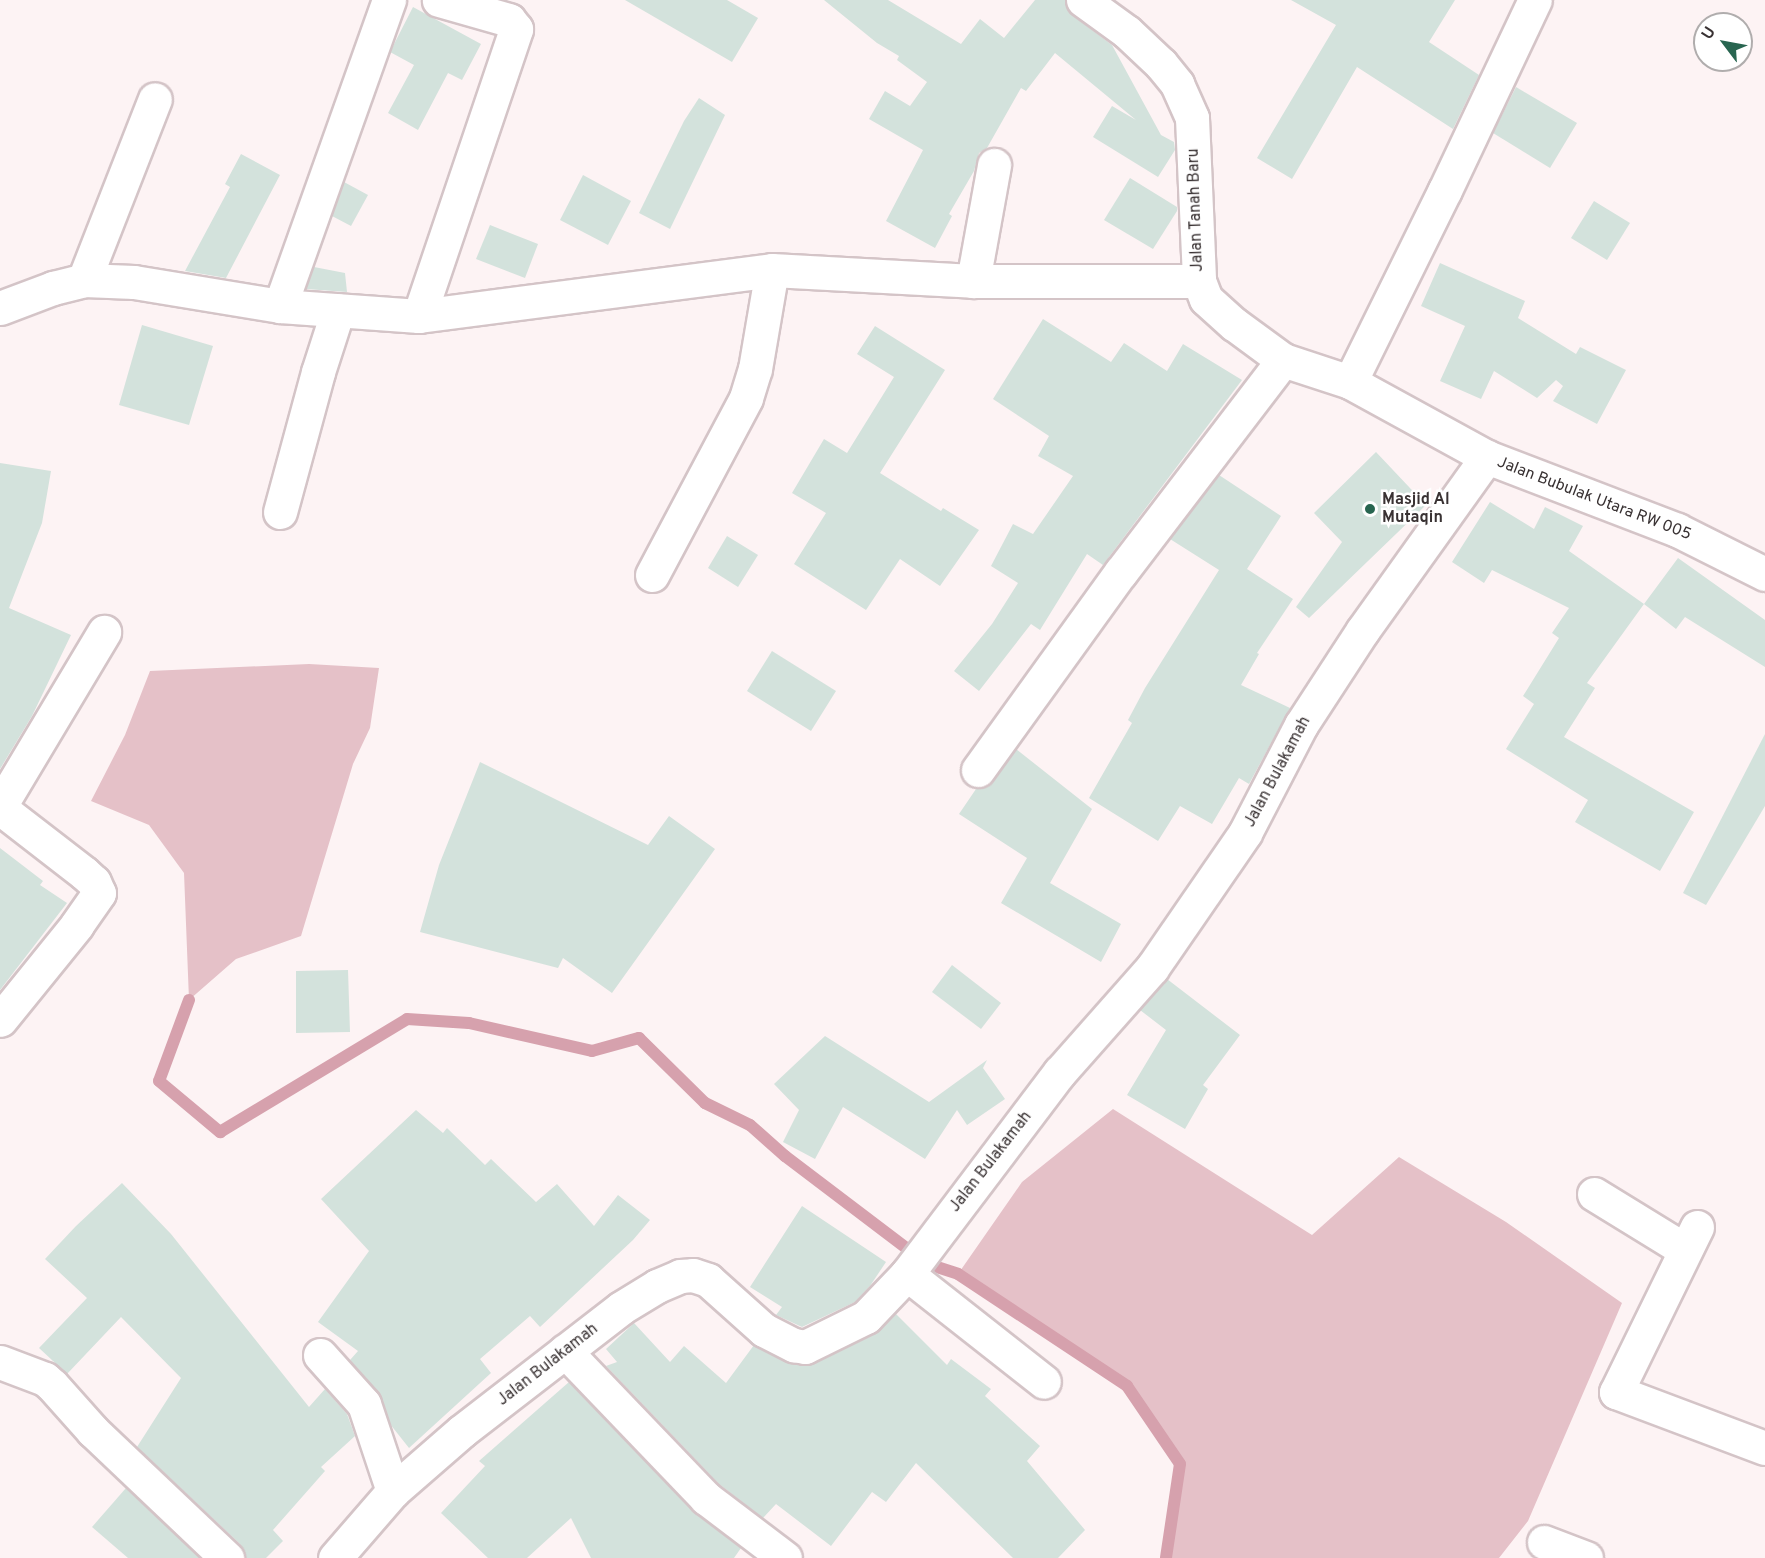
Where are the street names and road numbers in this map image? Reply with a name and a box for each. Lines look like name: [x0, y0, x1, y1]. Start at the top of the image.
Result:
street label: Jalan Tanah Baru: [1184, 148, 1208, 272]
street label: Jalan Bubulak Utara RW 005: [1494, 453, 1694, 545]
street label: Jalan Bulakamah: [1241, 713, 1315, 831]
street label: Jalan Bulakamah: [946, 1108, 1036, 1216]
street label: Jalan Bulakamah: [494, 1320, 602, 1410]

